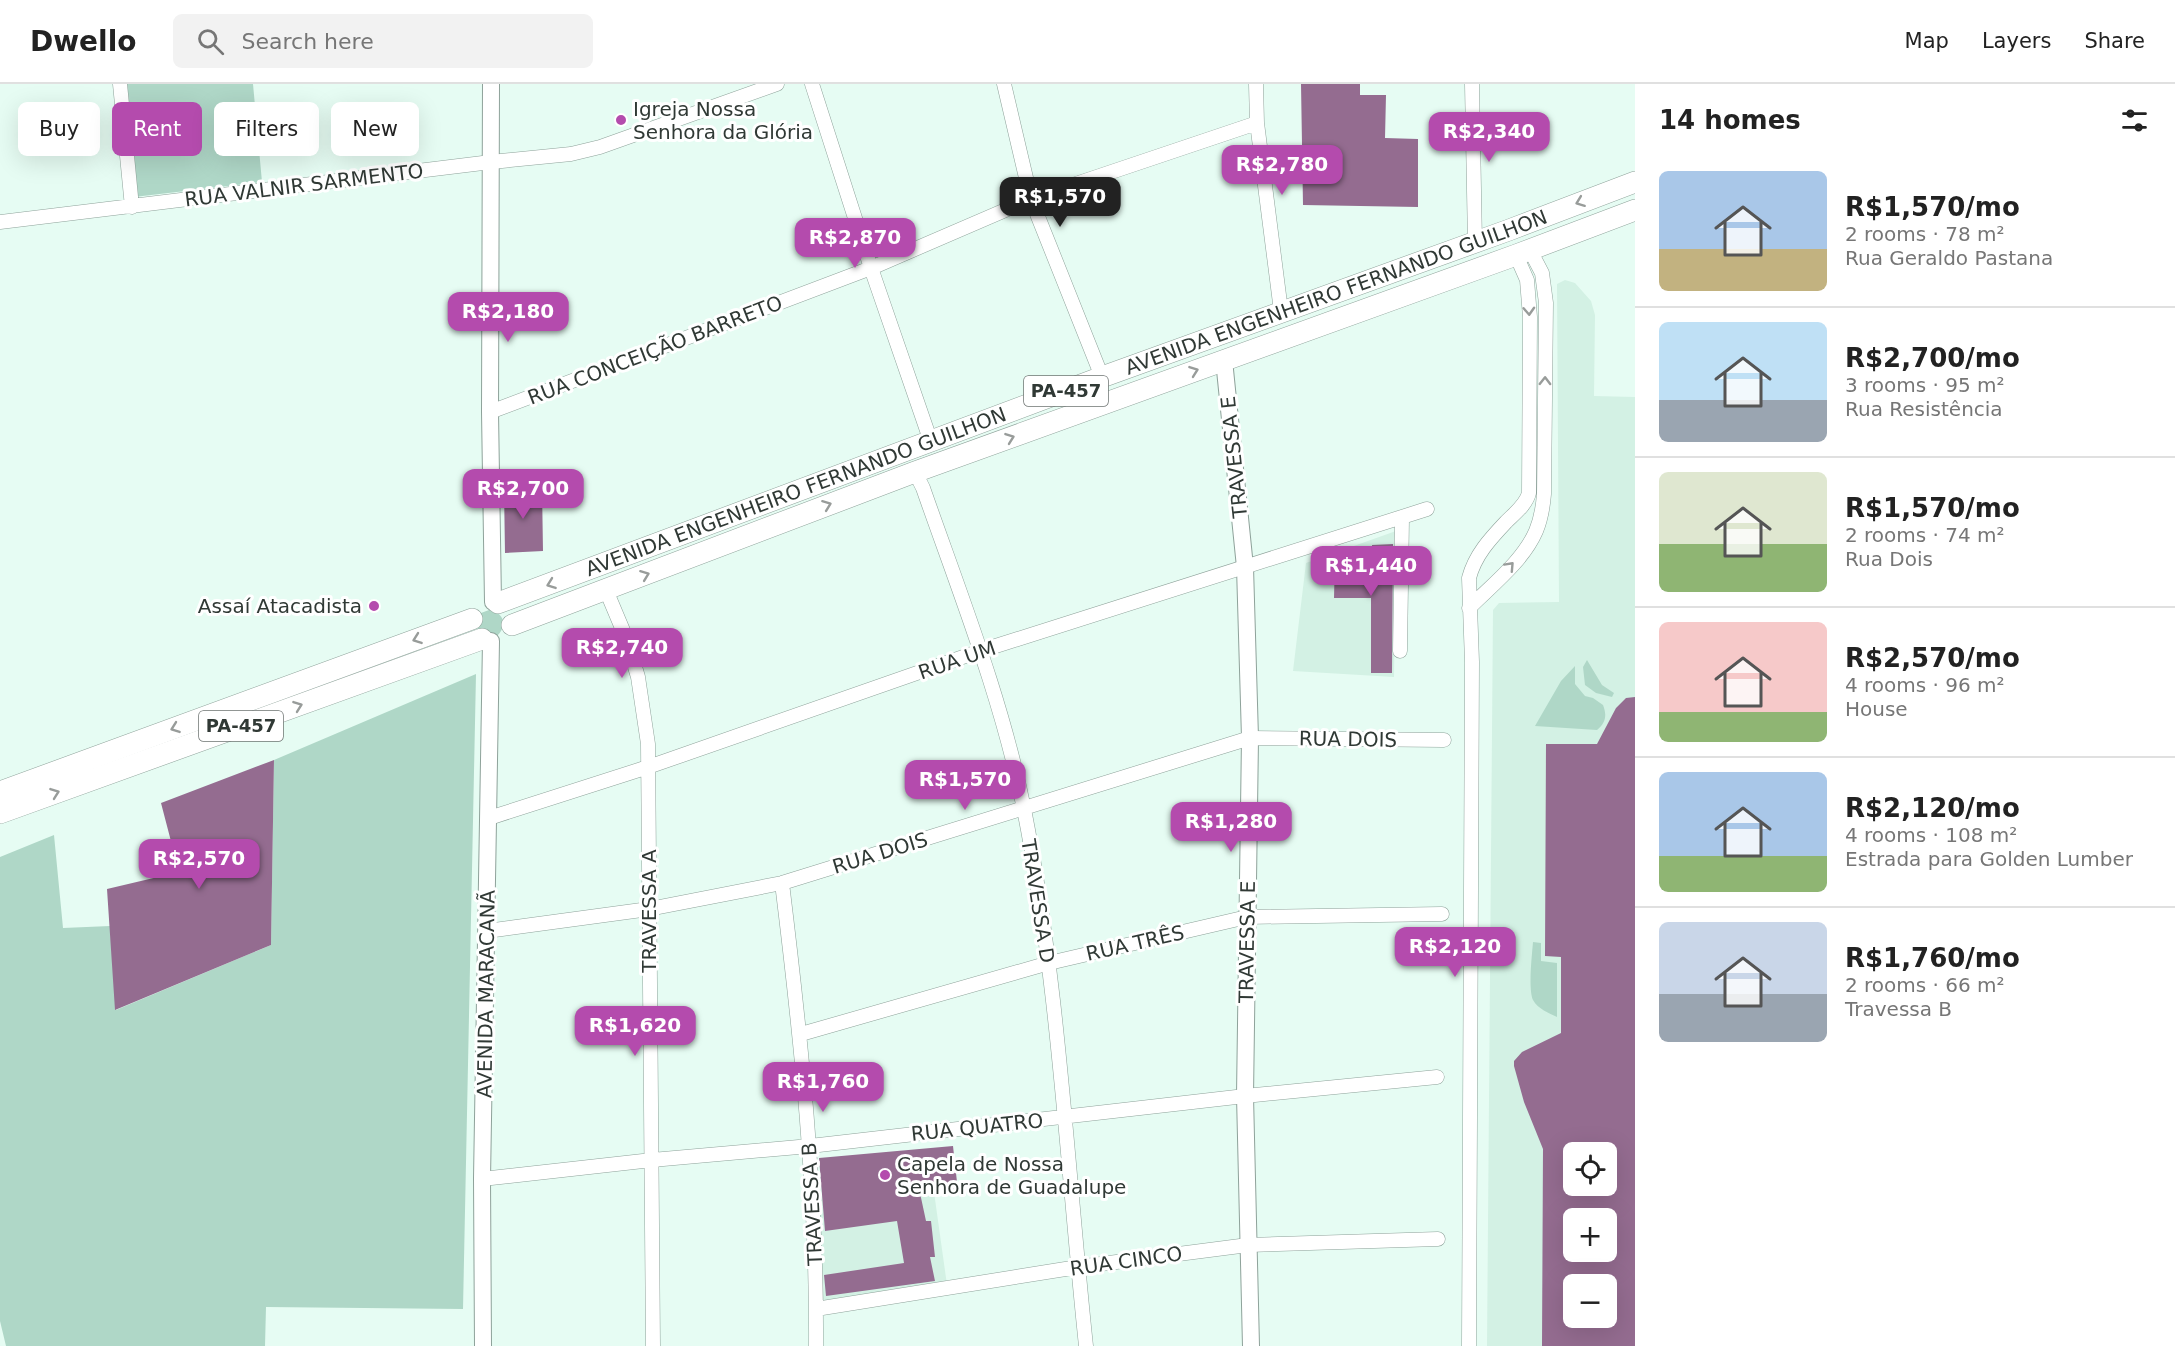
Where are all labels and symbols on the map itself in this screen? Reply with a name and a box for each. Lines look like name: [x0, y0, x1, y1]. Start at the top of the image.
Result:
place label: Igreja Nossa Senhora da Glória: [633, 97, 813, 144]
pin: R$2,340: [1434, 112, 1544, 163]
marker: Igreja Nossa Senhora da Glória: [614, 113, 628, 127]
pin: R$2,780: [1227, 145, 1337, 196]
street label: RUA VALNIR SARMENTO: [183, 158, 425, 212]
pin: R$1,570: [1005, 177, 1115, 228]
one-way arrow: [1575, 195, 1586, 208]
street label: AVENIDA ENGENHEIRO FERNANDO GUILHON: [1122, 205, 1551, 380]
pin: R$2,870: [800, 218, 910, 269]
street label: RUA CONCEIÇÃO BARRETO: [524, 290, 786, 410]
pin: R$2,180: [453, 292, 563, 343]
one-way arrow: [1523, 307, 1536, 316]
one-way arrow: [1188, 366, 1198, 379]
road number: PA-457: [1024, 376, 1108, 406]
one-way arrow: [1539, 377, 1551, 386]
street label: TRAVESSA E: [1216, 395, 1252, 520]
street label: AVENIDA ENGENHEIRO FERNANDO GUILHON: [582, 402, 1009, 581]
one-way arrow: [1004, 433, 1015, 445]
pin: R$2,700: [468, 469, 578, 520]
one-way arrow: [821, 500, 832, 512]
pin: R$1,440: [1316, 546, 1426, 597]
one-way arrow: [1503, 563, 1514, 573]
one-way arrow: [639, 570, 650, 582]
one-way arrow: [546, 576, 557, 589]
place label: Assaí Atacadista: [198, 594, 362, 618]
marker: Assaí Atacadista: [367, 599, 381, 613]
pin: R$2,740: [567, 628, 677, 679]
one-way arrow: [413, 631, 423, 644]
street label: RUA UM: [915, 636, 999, 684]
one-way arrow: [292, 700, 302, 713]
road number: PA-457: [199, 711, 283, 741]
one-way arrow: [170, 720, 181, 733]
street label: RUA DOIS: [1299, 726, 1397, 752]
pin: R$1,570: [910, 760, 1020, 811]
one-way arrow: [49, 788, 60, 801]
pin: R$1,280: [1176, 802, 1286, 853]
street label: RUA DOIS: [829, 827, 931, 879]
street label: TRAVESSA D: [1016, 836, 1060, 965]
pin: R$2,570: [144, 839, 254, 890]
street label: TRAVESSA A: [637, 849, 661, 974]
street label: TRAVESSA E: [1234, 881, 1260, 1004]
street label: AVENIDA MARACANÃ: [472, 889, 500, 1098]
street label: RUA TRÊS: [1084, 920, 1186, 966]
pin: R$2,120: [1400, 927, 1510, 978]
pin: R$1,620: [580, 1006, 690, 1057]
pin: R$1,760: [768, 1062, 878, 1113]
street label: RUA QUATRO: [910, 1108, 1044, 1146]
street label: TRAVESSA B: [797, 1142, 827, 1267]
place label: Capela de Nossa Senhora de Guadalupe: [897, 1152, 1126, 1199]
marker: Capela de Nossa Senhora de Guadalupe: [878, 1168, 892, 1182]
street label: RUA CINCO: [1068, 1241, 1184, 1281]

